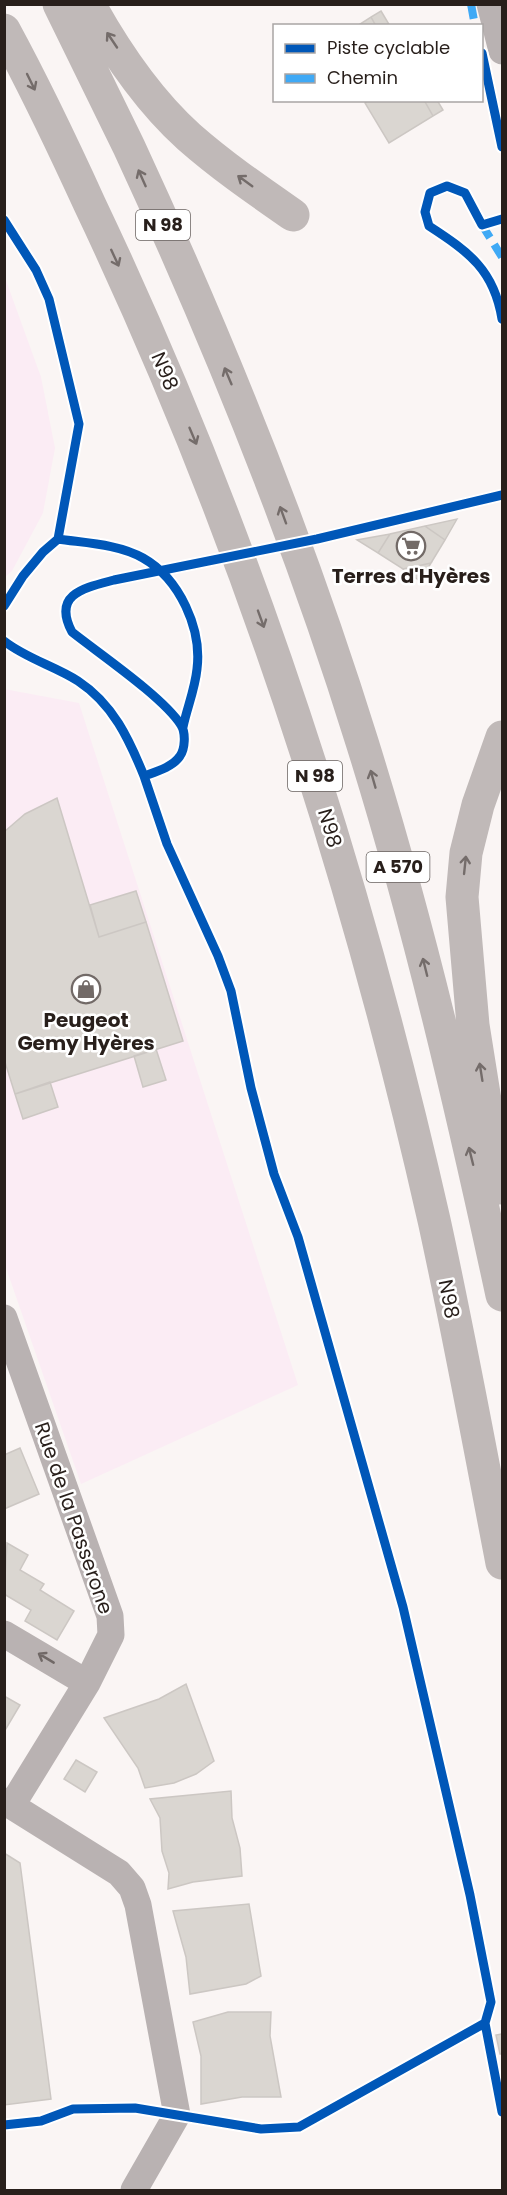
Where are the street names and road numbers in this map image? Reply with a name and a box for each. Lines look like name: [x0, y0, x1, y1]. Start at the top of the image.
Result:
road number: N 98: [136, 210, 190, 240]
street label: N98: [144, 347, 186, 395]
road number: N 98: [288, 761, 342, 791]
street label: N98: [311, 805, 349, 851]
road number: A 570: [366, 852, 430, 882]
street label: N98: [432, 1277, 466, 1321]
street label: Rue de la Passerone: [28, 1418, 120, 1618]

